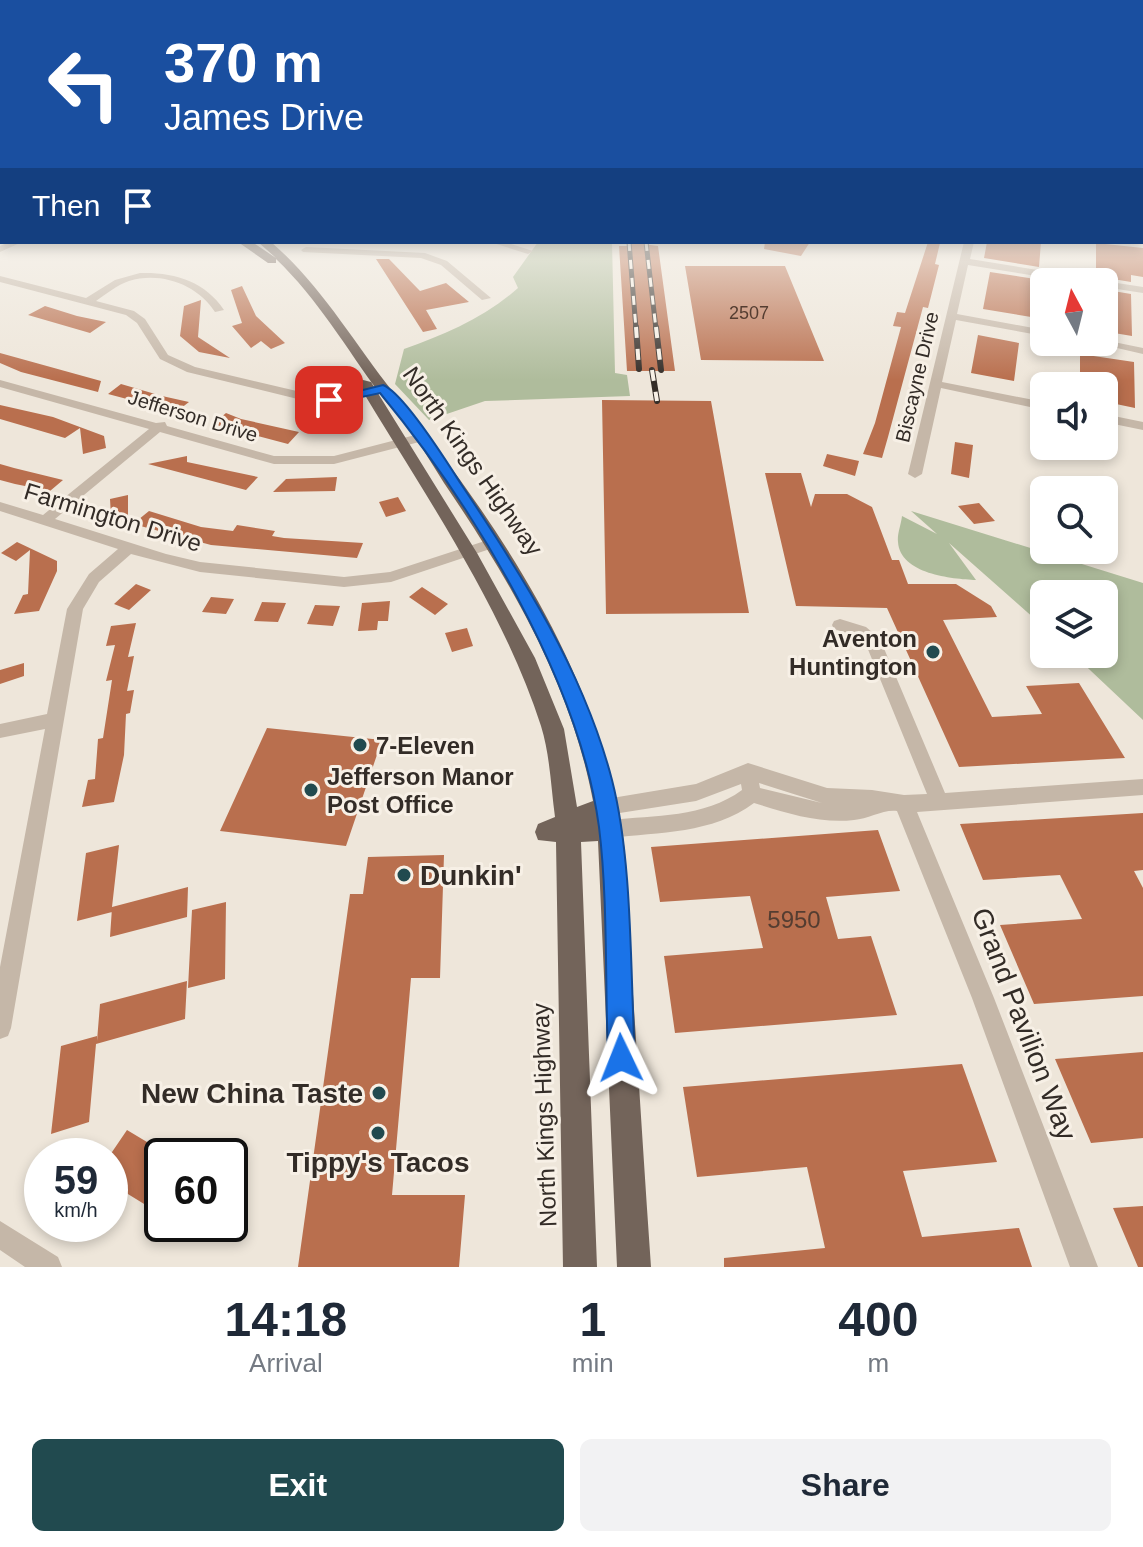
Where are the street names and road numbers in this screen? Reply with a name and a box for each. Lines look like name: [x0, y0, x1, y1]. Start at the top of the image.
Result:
street label: Biscayne Drive: [891, 310, 943, 444]
street label: North Kings Highway: [398, 361, 548, 561]
street label: Jefferson Drive: [126, 386, 260, 446]
street label: Farmington Drive: [21, 477, 205, 557]
street label: Grand Pavilion Way: [965, 903, 1083, 1145]
street label: North Kings Highway: [527, 1003, 561, 1227]

